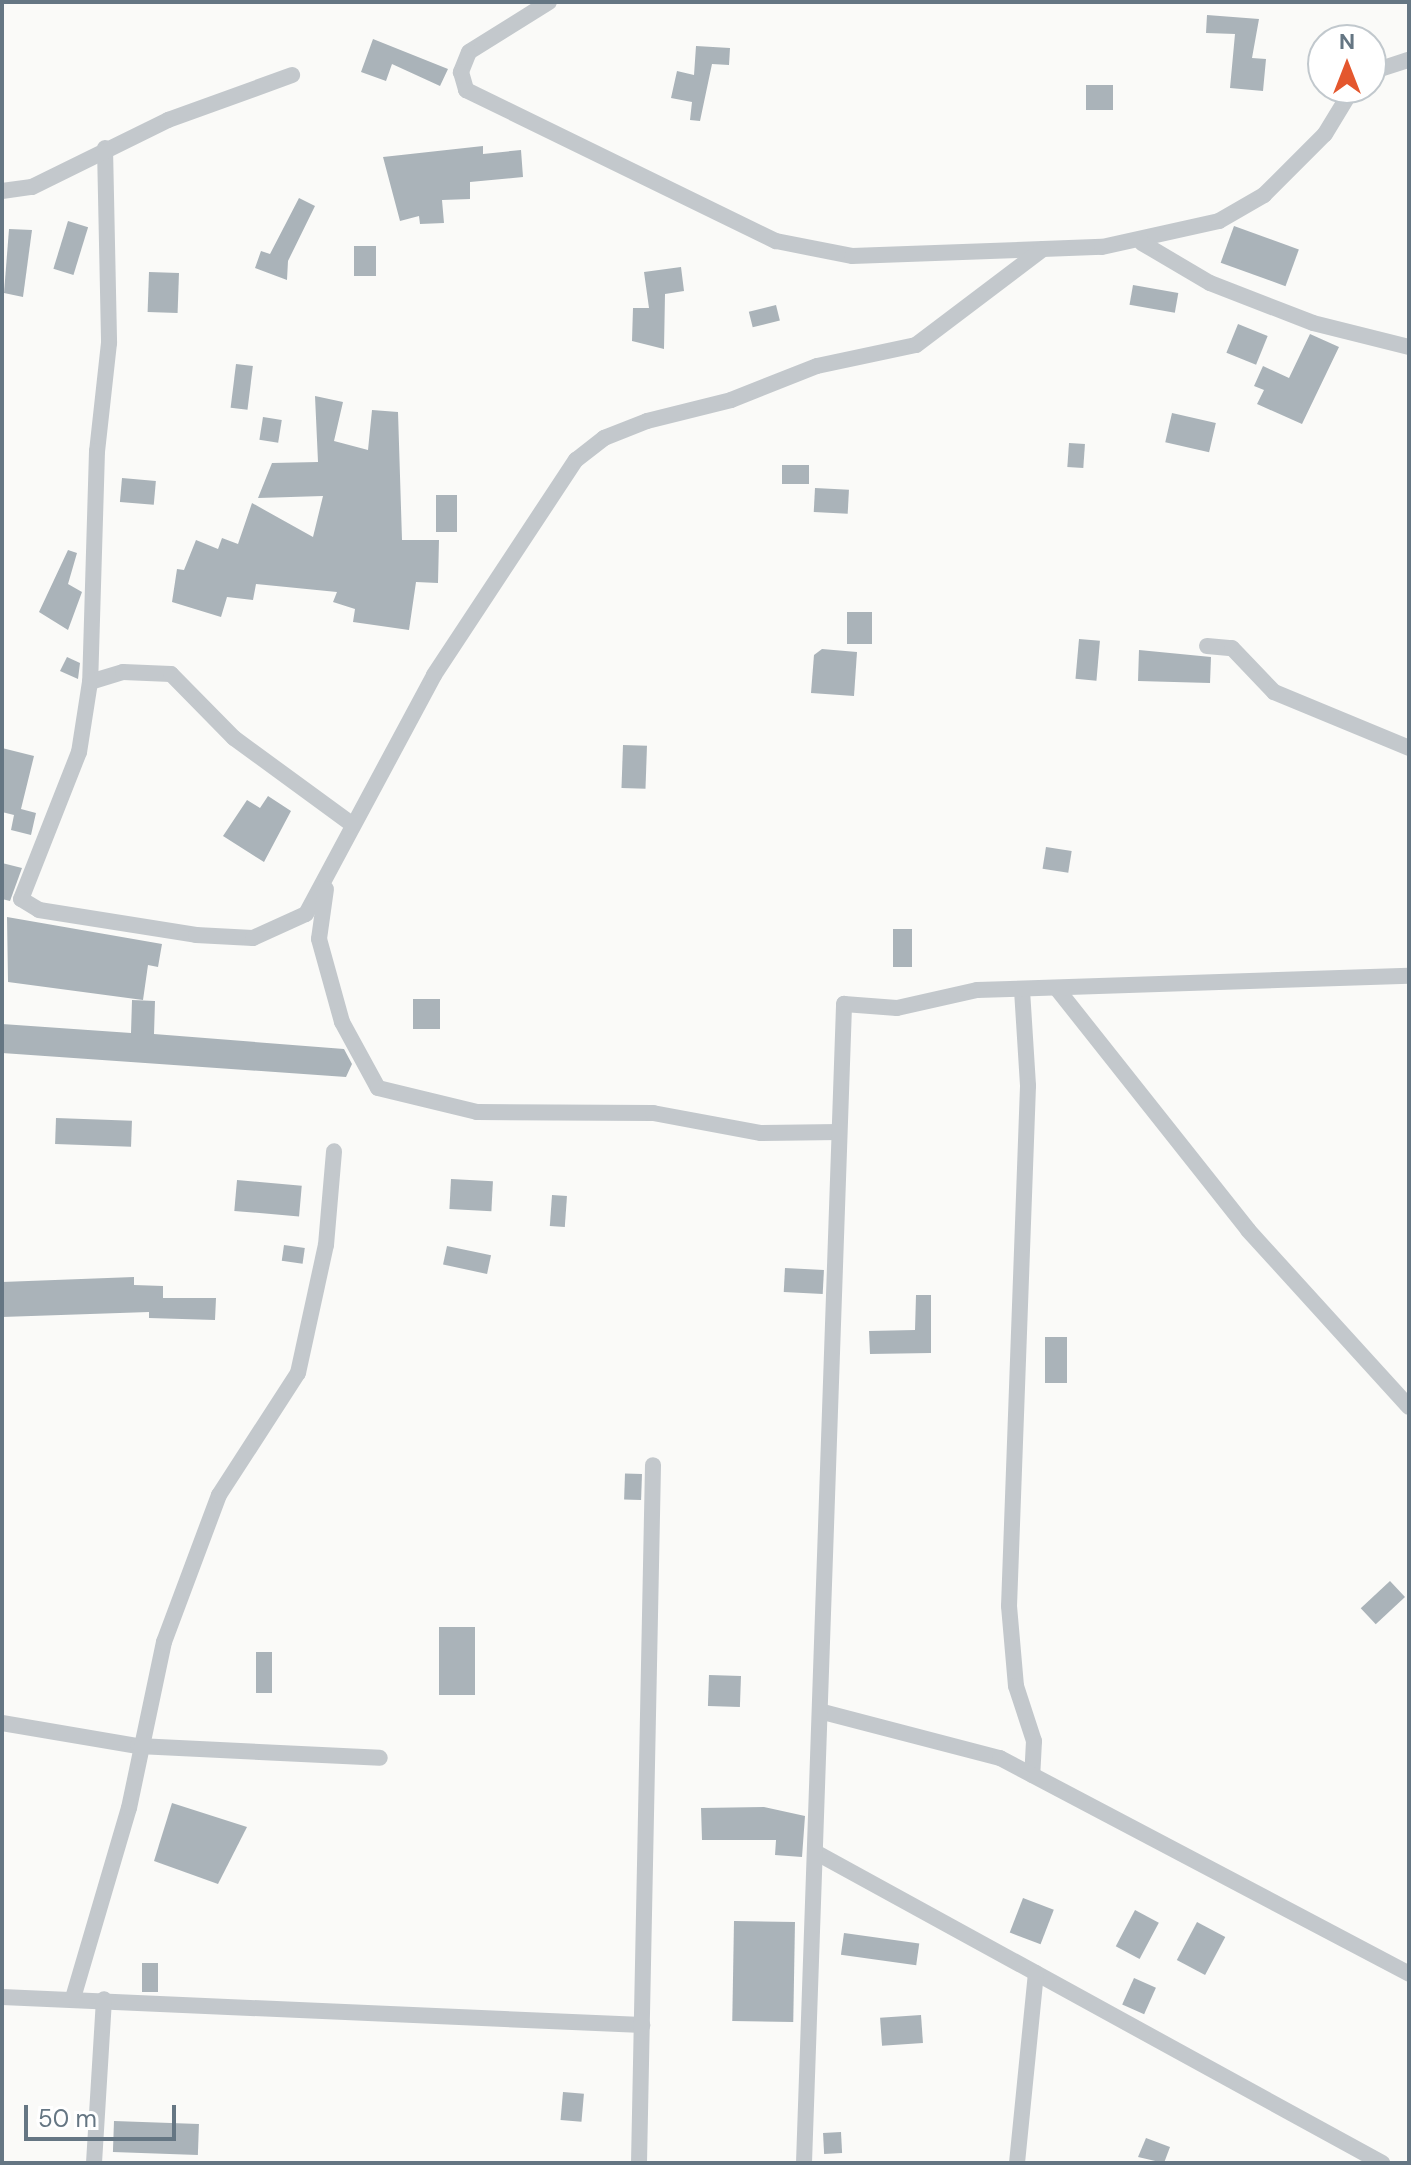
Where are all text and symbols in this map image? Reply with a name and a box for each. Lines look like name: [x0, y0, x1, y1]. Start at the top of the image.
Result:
north arrow: [1307, 24, 1387, 104]
text: N: [1339, 27, 1355, 56]
scale bar: [28, 2089, 180, 2139]
text: 50 m: [38, 2103, 97, 2134]

